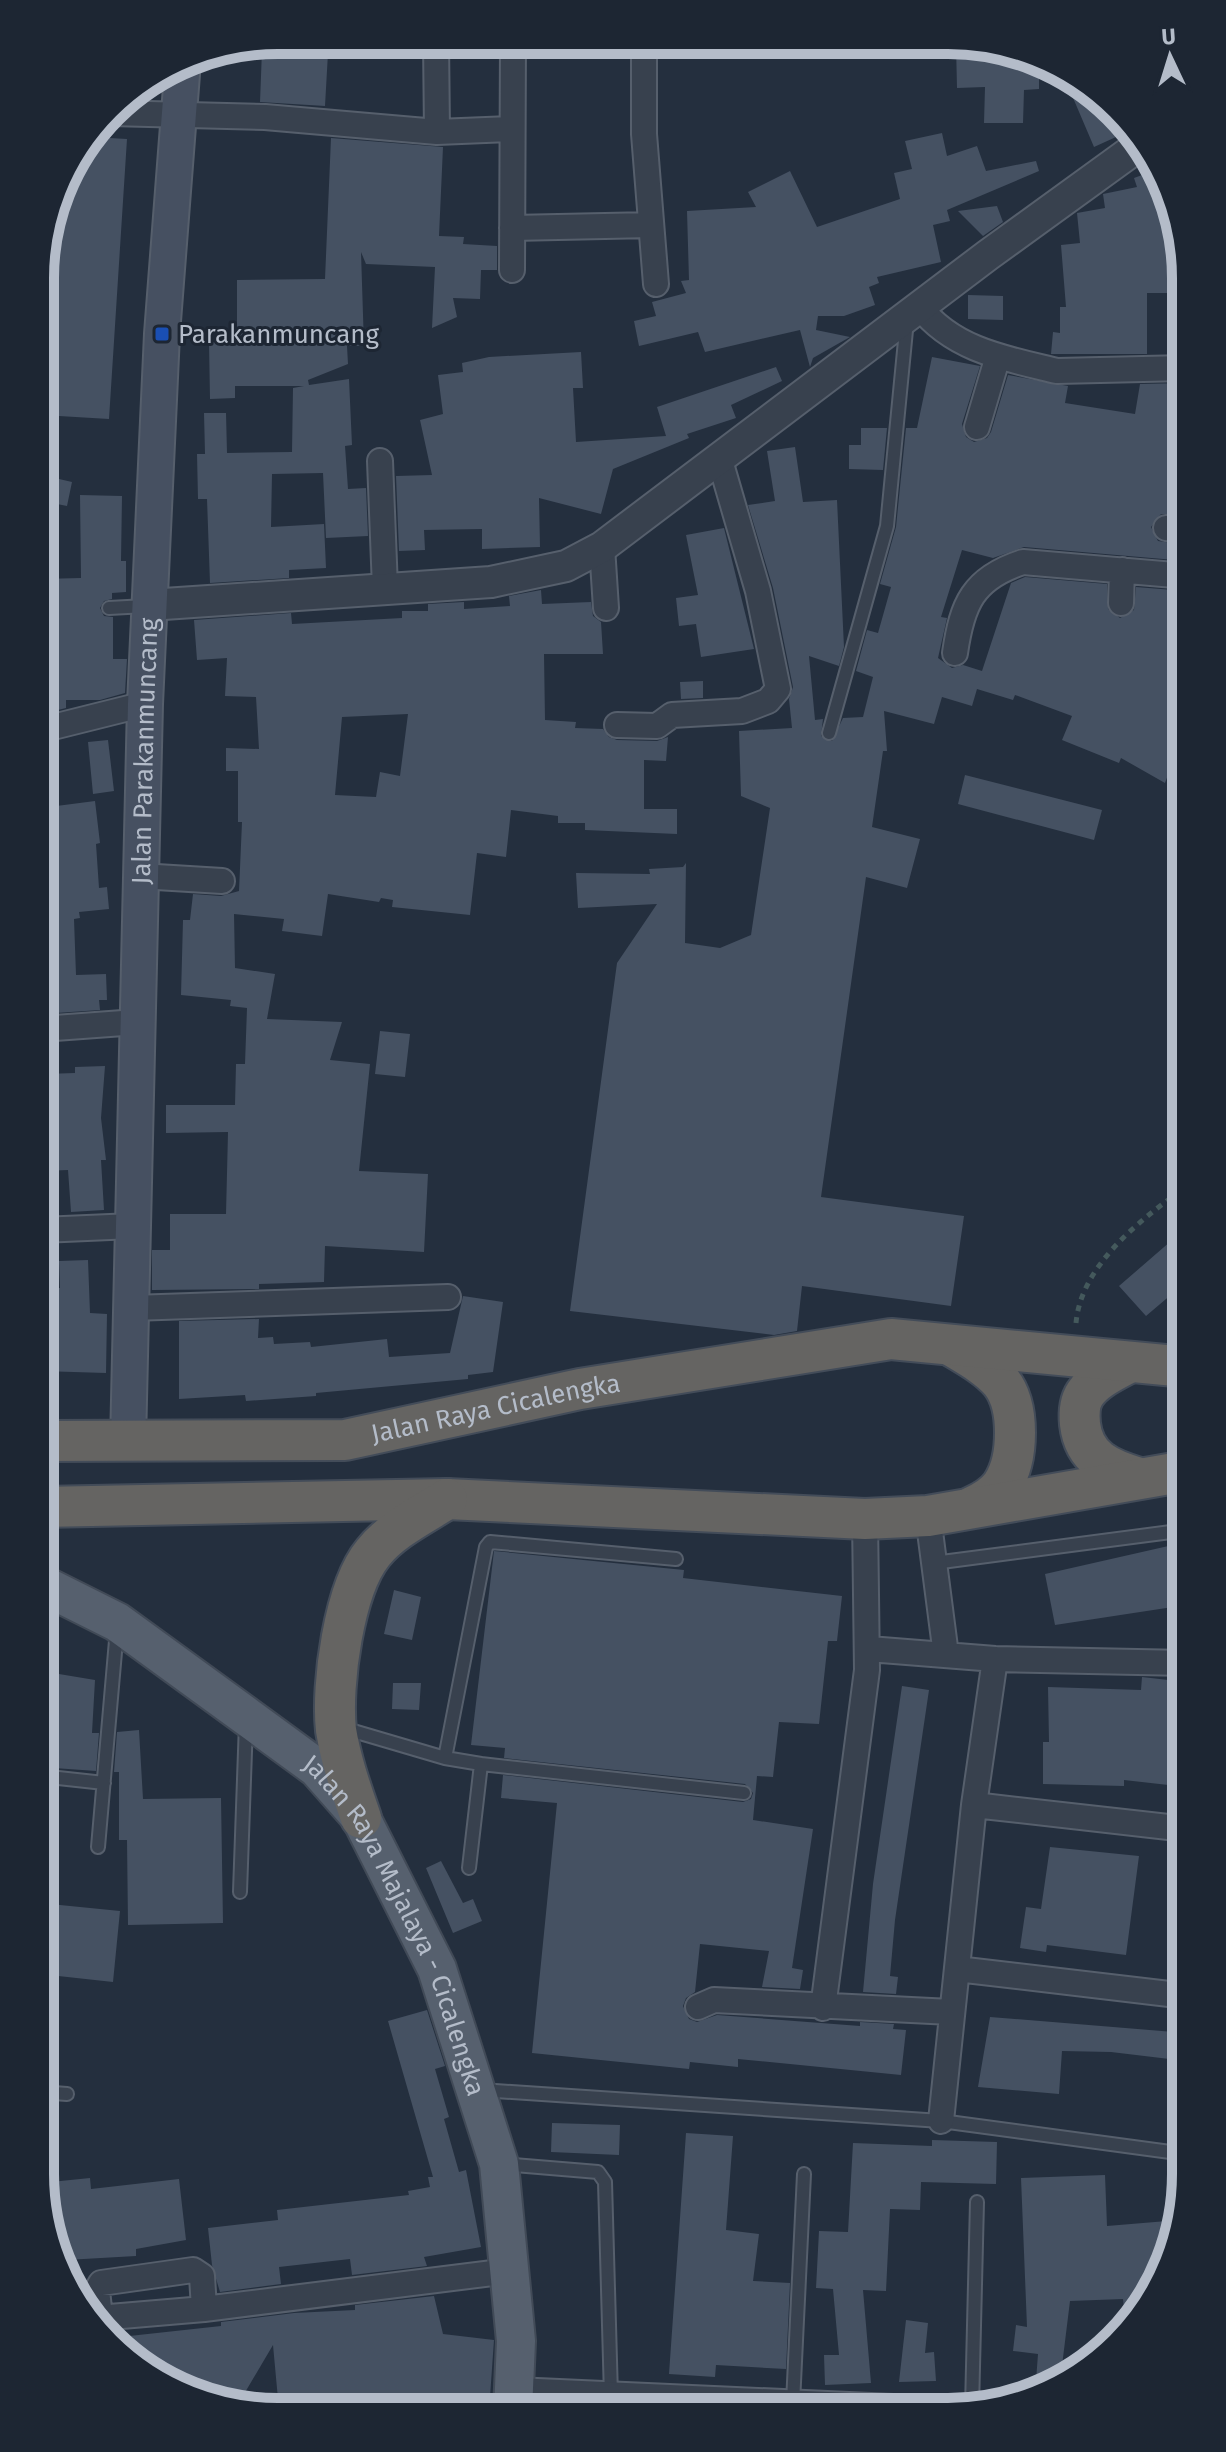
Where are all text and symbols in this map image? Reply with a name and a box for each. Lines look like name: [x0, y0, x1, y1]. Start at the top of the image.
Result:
north arrow: [1130, 16, 1210, 96]
text: U: [1161, 23, 1177, 51]
place label: Parakanmuncang: [178, 319, 380, 350]
marker: Parakanmuncang: [153, 325, 171, 343]
street label: Jalan Parakanmuncang: [126, 617, 165, 885]
street label: Jalan Raya Cicalengka: [368, 1368, 622, 1450]
street label: Jalan Raya Majalaya - Cicalengka: [297, 1748, 491, 2100]

